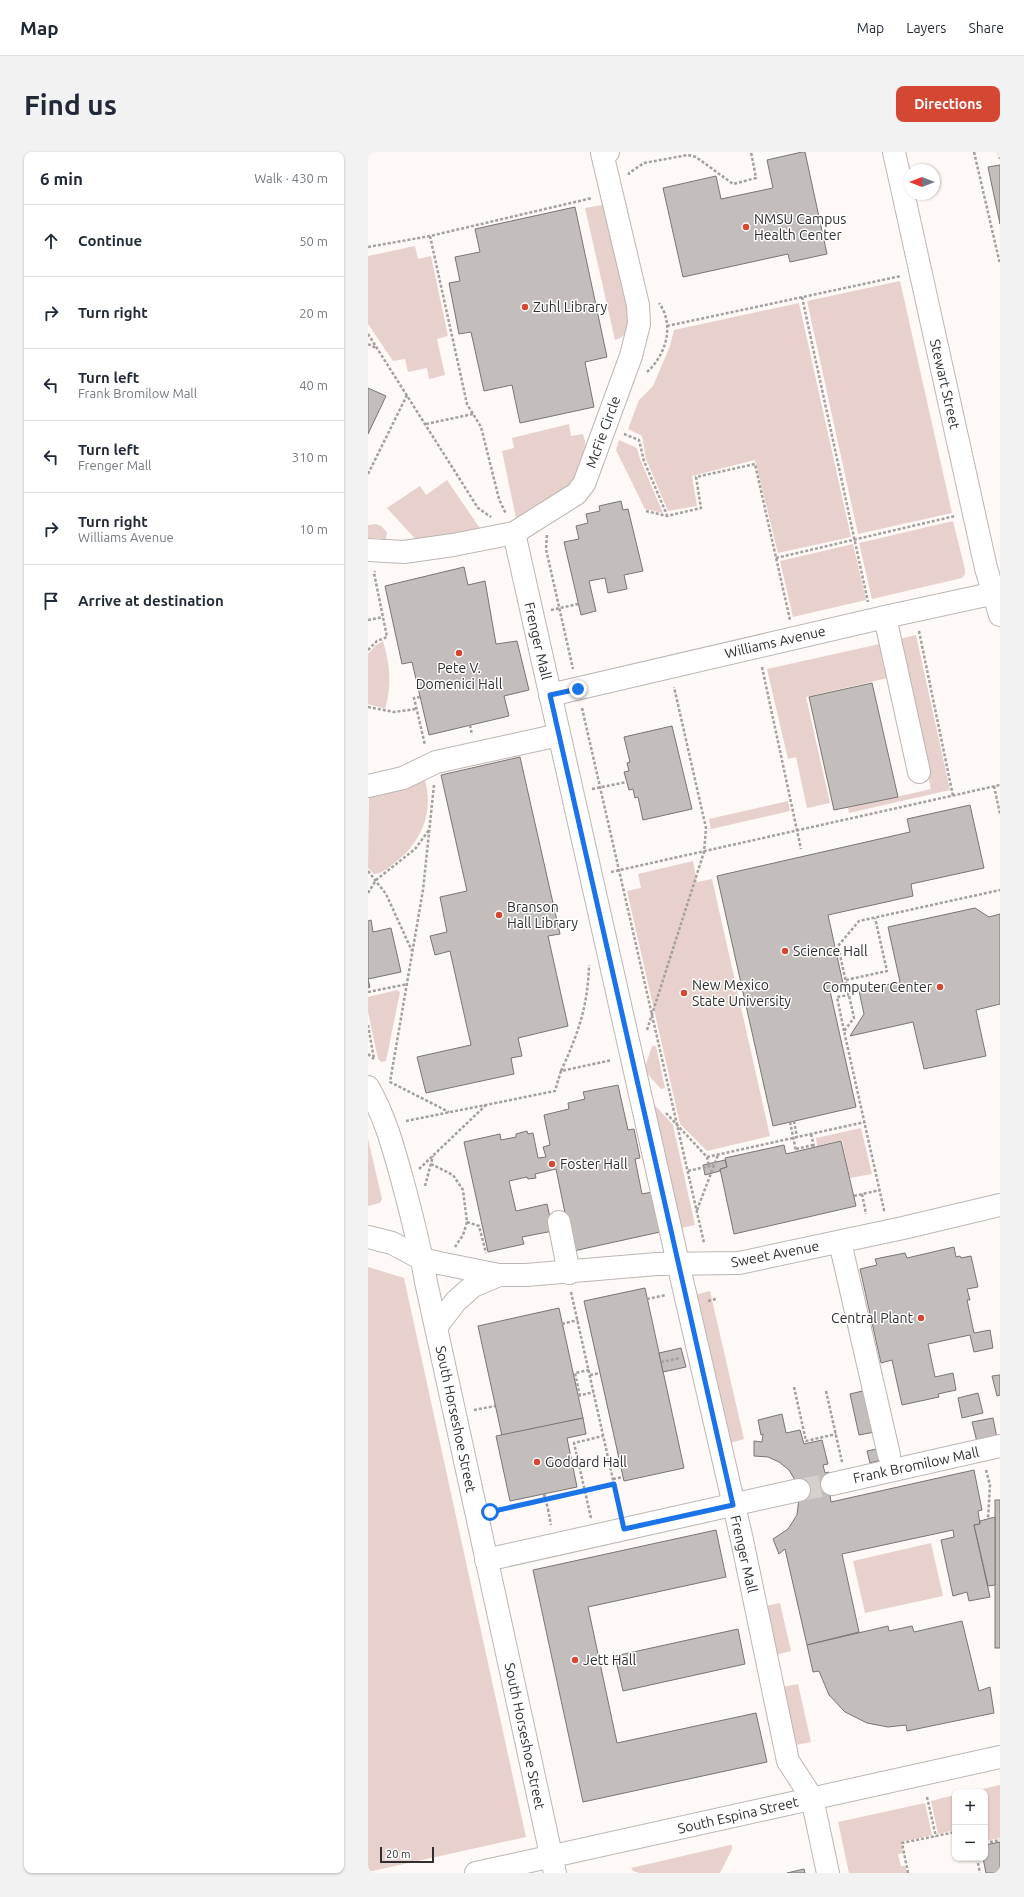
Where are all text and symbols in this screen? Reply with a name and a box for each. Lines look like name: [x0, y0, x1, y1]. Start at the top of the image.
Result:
text: Map: [20, 17, 59, 39]
text: Map: [857, 20, 884, 36]
text: Layers: [906, 20, 946, 36]
text: Share: [968, 20, 1004, 36]
button: Directions: [896, 86, 1000, 122]
text: Find us: [24, 89, 117, 120]
north arrow: [904, 164, 940, 200]
text: 6 min: [40, 169, 83, 188]
text: Walk · 430 m: [254, 171, 328, 185]
place label: NMSU Campus Health Center: [754, 211, 846, 243]
marker: NMSU Campus Health Center: [741, 222, 751, 232]
icon: ahead: [40, 230, 62, 252]
text: Continue: [78, 232, 142, 249]
text: 50 m: [299, 234, 328, 248]
place label: Zuhl Library: [533, 299, 608, 315]
icon: right: [40, 302, 62, 324]
marker: Zuhl Library: [520, 302, 530, 312]
text: Turn right: [78, 304, 148, 321]
text: 20 m: [299, 306, 328, 320]
street label: Stewart Street: [927, 338, 963, 431]
text: Turn left: [78, 369, 139, 386]
icon: left: [40, 374, 62, 396]
text: 40 m: [299, 378, 328, 392]
text: Frank Bromilow Mall: [78, 386, 197, 400]
street label: McFie Circle: [583, 394, 623, 470]
text: Turn left: [78, 441, 139, 458]
icon: left: [40, 446, 62, 468]
text: 310 m: [292, 450, 328, 464]
text: Frenger Mall: [78, 458, 151, 472]
text: Turn right: [78, 513, 148, 530]
icon: right: [40, 518, 62, 540]
text: 10 m: [299, 522, 328, 536]
text: Williams Avenue: [78, 530, 174, 544]
icon: arrive: [40, 590, 62, 612]
text: Arrive at destination: [78, 592, 224, 609]
street label: Frenger Mall: [521, 601, 555, 682]
street label: Williams Avenue: [723, 623, 827, 661]
marker: Pete V. Domenici Hall: [454, 648, 464, 658]
place label: Pete V. Domenici Hall: [416, 660, 503, 692]
route end: [569, 680, 587, 698]
place label: Branson Hall Library: [507, 899, 578, 931]
marker: Branson Hall Library: [494, 910, 504, 920]
place label: Science Hall: [793, 943, 868, 959]
marker: Science Hall: [780, 946, 790, 956]
place label: New Mexico State University: [692, 977, 791, 1009]
place label: Computer Center: [822, 979, 933, 995]
marker: Computer Center: [935, 982, 945, 992]
marker: New Mexico State University: [679, 988, 689, 998]
place label: Foster Hall: [560, 1156, 628, 1172]
marker: Foster Hall: [547, 1159, 557, 1169]
street label: Sweet Avenue: [730, 1238, 820, 1270]
place label: Central Plant: [831, 1310, 913, 1326]
marker: Central Plant: [916, 1313, 926, 1323]
street label: South Horseshoe Street: [433, 1344, 479, 1494]
street label: Frank Bromilow Mall: [852, 1444, 981, 1486]
place label: Goddard Hall: [545, 1454, 627, 1470]
marker: Goddard Hall: [532, 1457, 542, 1467]
route start: [481, 1503, 499, 1521]
street label: Frenger Mall: [727, 1514, 761, 1595]
place label: Jett Hall: [583, 1652, 636, 1668]
marker: Jett Hall: [570, 1655, 580, 1665]
street label: South Horseshoe Street: [502, 1661, 548, 1811]
map controls: [952, 1789, 988, 1861]
button: +: [952, 1789, 988, 1825]
street label: South Espina Street: [676, 1793, 800, 1837]
button: −: [952, 1825, 988, 1861]
scale bar: [380, 1845, 434, 1864]
text: 20 m: [386, 1848, 410, 1860]

